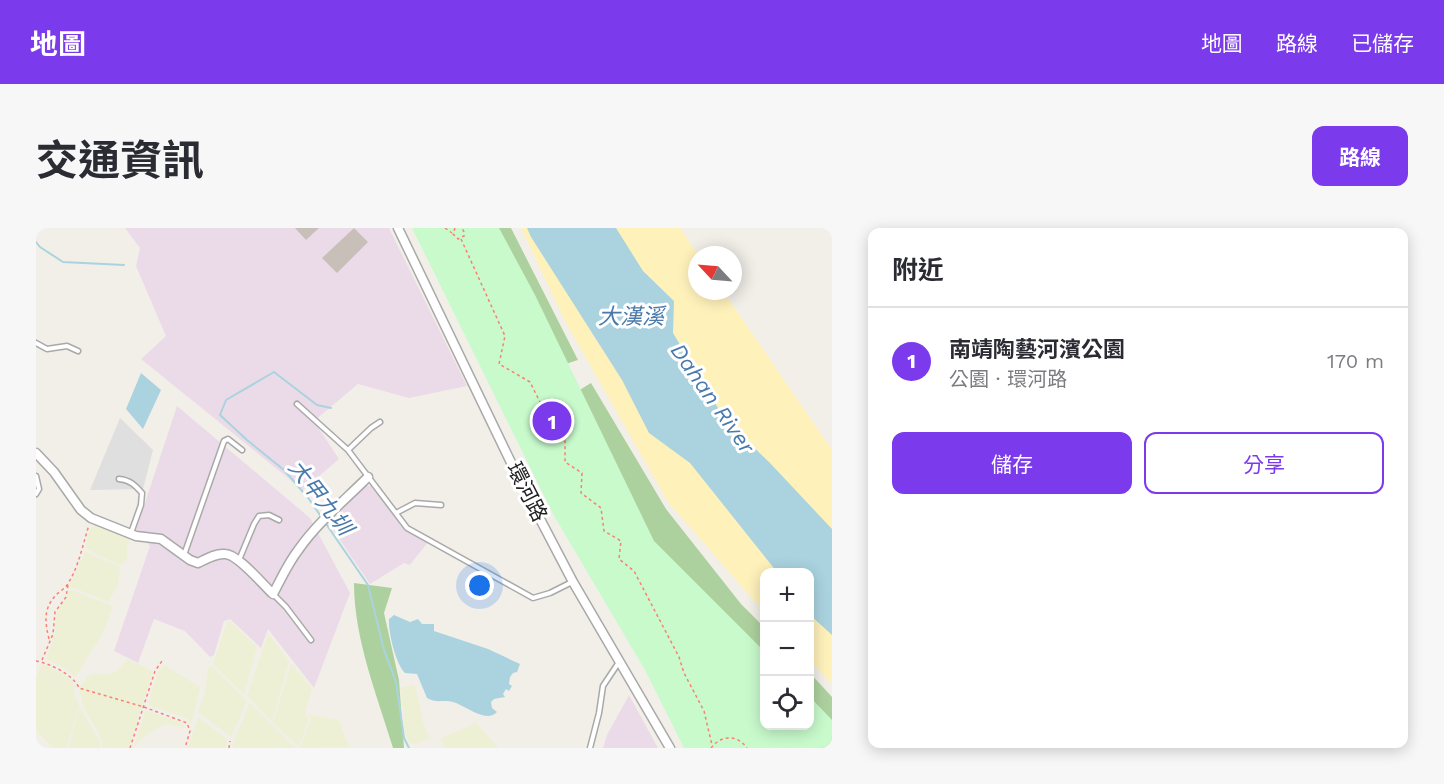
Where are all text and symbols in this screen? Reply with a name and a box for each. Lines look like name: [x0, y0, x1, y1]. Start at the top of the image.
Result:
text: 地圖: [30, 28, 86, 61]
text: 地圖: [1201, 31, 1243, 56]
text: 路線: [1276, 31, 1318, 56]
text: 已儲存: [1351, 31, 1414, 56]
button: 路線: [1312, 126, 1408, 186]
text: 交通資訊: [36, 136, 204, 185]
north arrow: [688, 246, 742, 300]
text: 附近: [892, 255, 944, 285]
water label: 大漢溪: [598, 304, 667, 329]
text: 南靖陶藝河濱公園: [949, 337, 1125, 362]
water label: Dahan River: [666, 339, 760, 459]
text: 1: [907, 349, 916, 373]
text: 170 m: [1327, 349, 1384, 373]
text: 公園 · 環河路: [949, 367, 1067, 391]
pin: 1: [532, 398, 572, 444]
button: 儲存: [892, 432, 1132, 494]
button: 分享: [1144, 432, 1384, 494]
water label: 大甲九圳: [284, 455, 359, 542]
street label: 環河路: [502, 458, 553, 526]
map controls: [760, 568, 814, 730]
button: +: [760, 568, 814, 622]
your location: [465, 571, 494, 600]
button: −: [760, 622, 814, 676]
button: locate: [760, 676, 814, 730]

